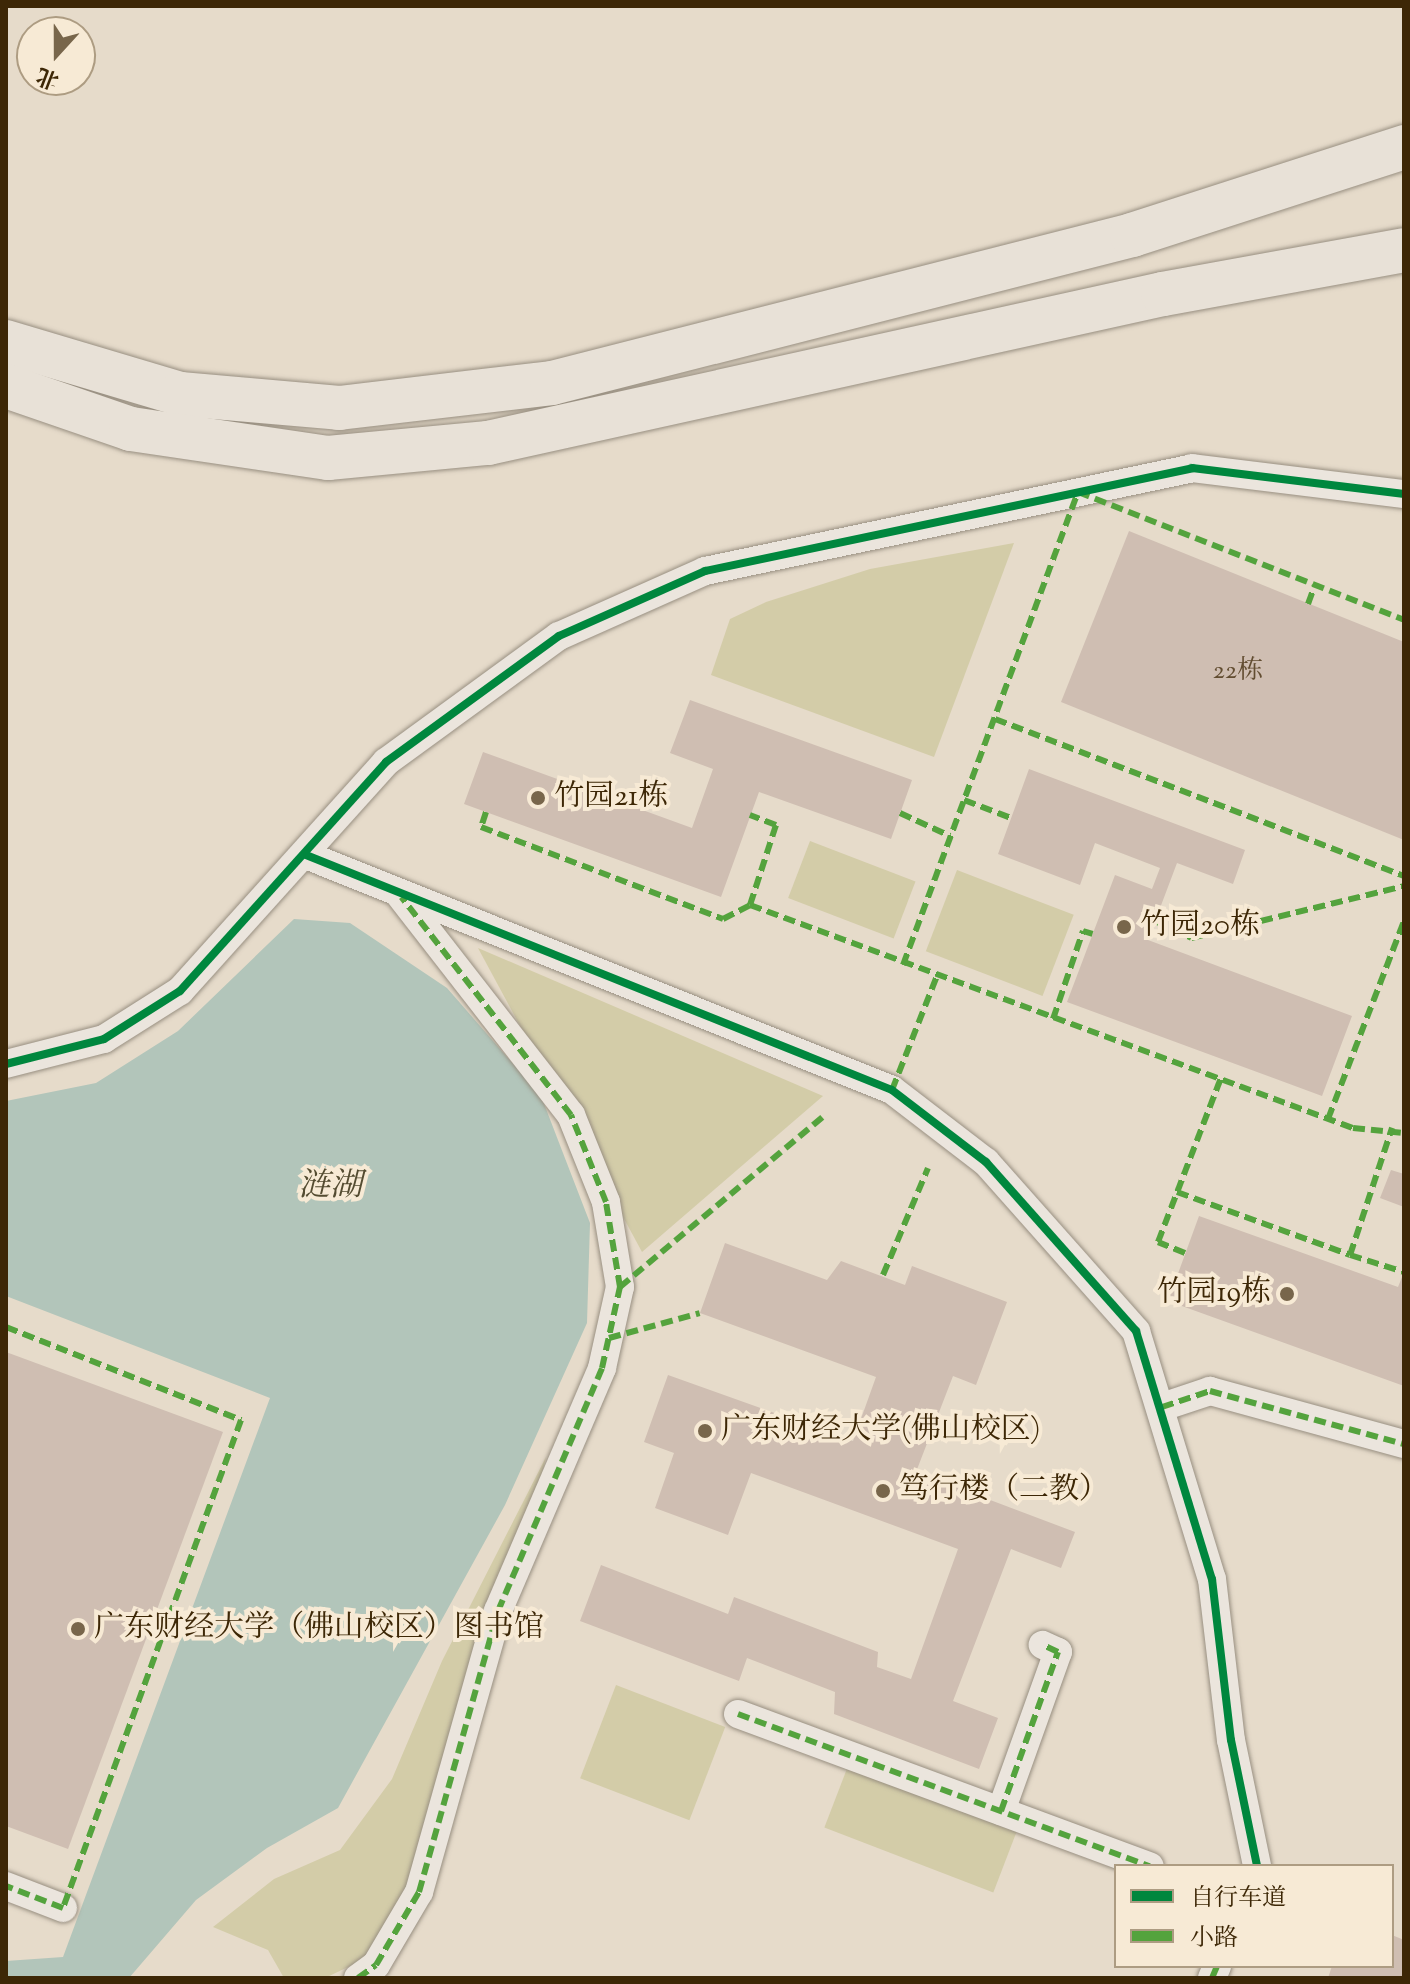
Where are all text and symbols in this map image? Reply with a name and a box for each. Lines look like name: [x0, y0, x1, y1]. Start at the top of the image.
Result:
north arrow: [16, 16, 96, 96]
text: 北: [32, 58, 64, 95]
house number: 22栋: [1213, 656, 1263, 688]
place label: 竹园21栋: [554, 780, 668, 816]
marker: 竹园21栋: [529, 789, 547, 807]
place label: 竹园20栋: [1140, 909, 1260, 945]
marker: 竹园20栋: [1115, 918, 1133, 936]
water label: 涟湖: [298, 1168, 362, 1206]
place label: 竹园19栋: [1157, 1276, 1271, 1312]
marker: 竹园19栋: [1278, 1285, 1296, 1303]
place label: 广东财经大学(佛山校区): [721, 1413, 1041, 1449]
marker: 广东财经大学(佛山校区): [696, 1422, 714, 1440]
place label: 笃行楼（二教）: [899, 1473, 1109, 1509]
marker: 笃行楼（二教）: [874, 1482, 892, 1500]
place label: 广东财经大学（佛山校区）图书馆: [94, 1611, 544, 1647]
marker: 广东财经大学（佛山校区）图书馆: [69, 1620, 87, 1638]
legend: [1114, 1864, 1394, 1968]
text: 自行车道: [1190, 1882, 1286, 1916]
text: 小路: [1190, 1922, 1238, 1956]

